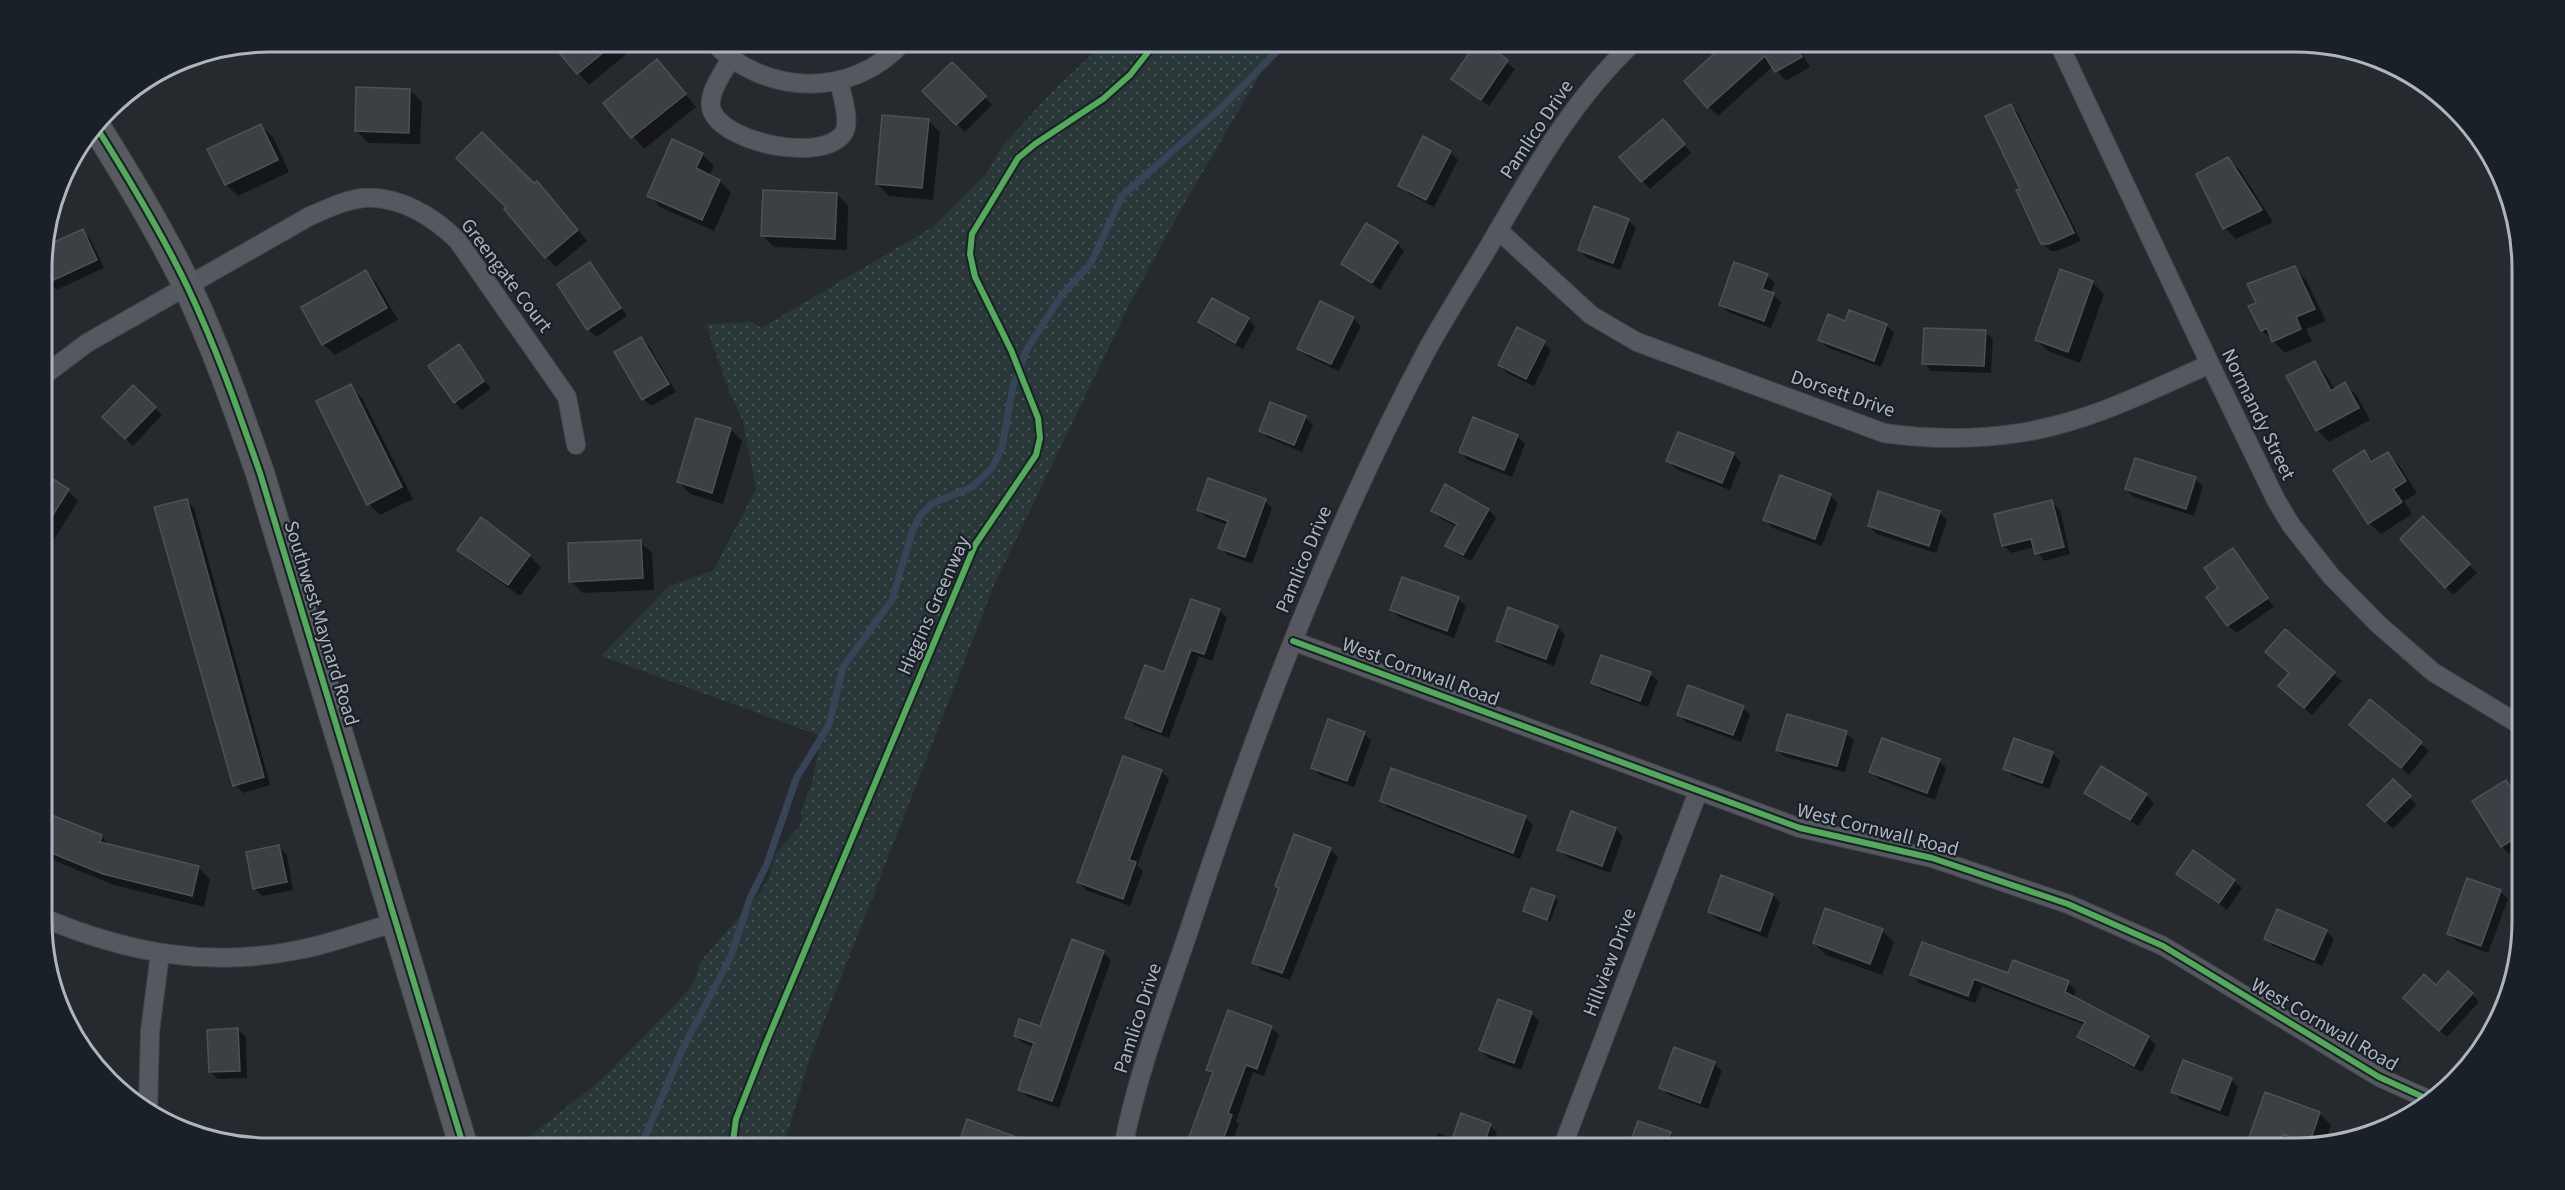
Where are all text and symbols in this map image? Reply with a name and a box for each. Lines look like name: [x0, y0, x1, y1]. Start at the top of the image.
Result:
street label: Pamlico Drive: [1493, 74, 1580, 185]
street label: Greengate Court: [454, 213, 559, 339]
street label: Normandy Street: [2214, 344, 2302, 485]
street label: Dorsett Drive: [1787, 363, 1899, 425]
street label: Pamlico Drive: [1269, 501, 1339, 617]
street label: Southwest Maynard Road: [277, 517, 366, 729]
street label: Higgins Greenway: [891, 531, 977, 680]
street label: West Cornwall Road: [1338, 630, 1503, 713]
street label: West Cornwall Road: [1794, 796, 1962, 864]
street label: Hillview Drive: [1576, 904, 1643, 1021]
street label: Pamlico Drive: [1107, 960, 1169, 1077]
street label: West Cornwall Road: [2246, 971, 2403, 1078]

